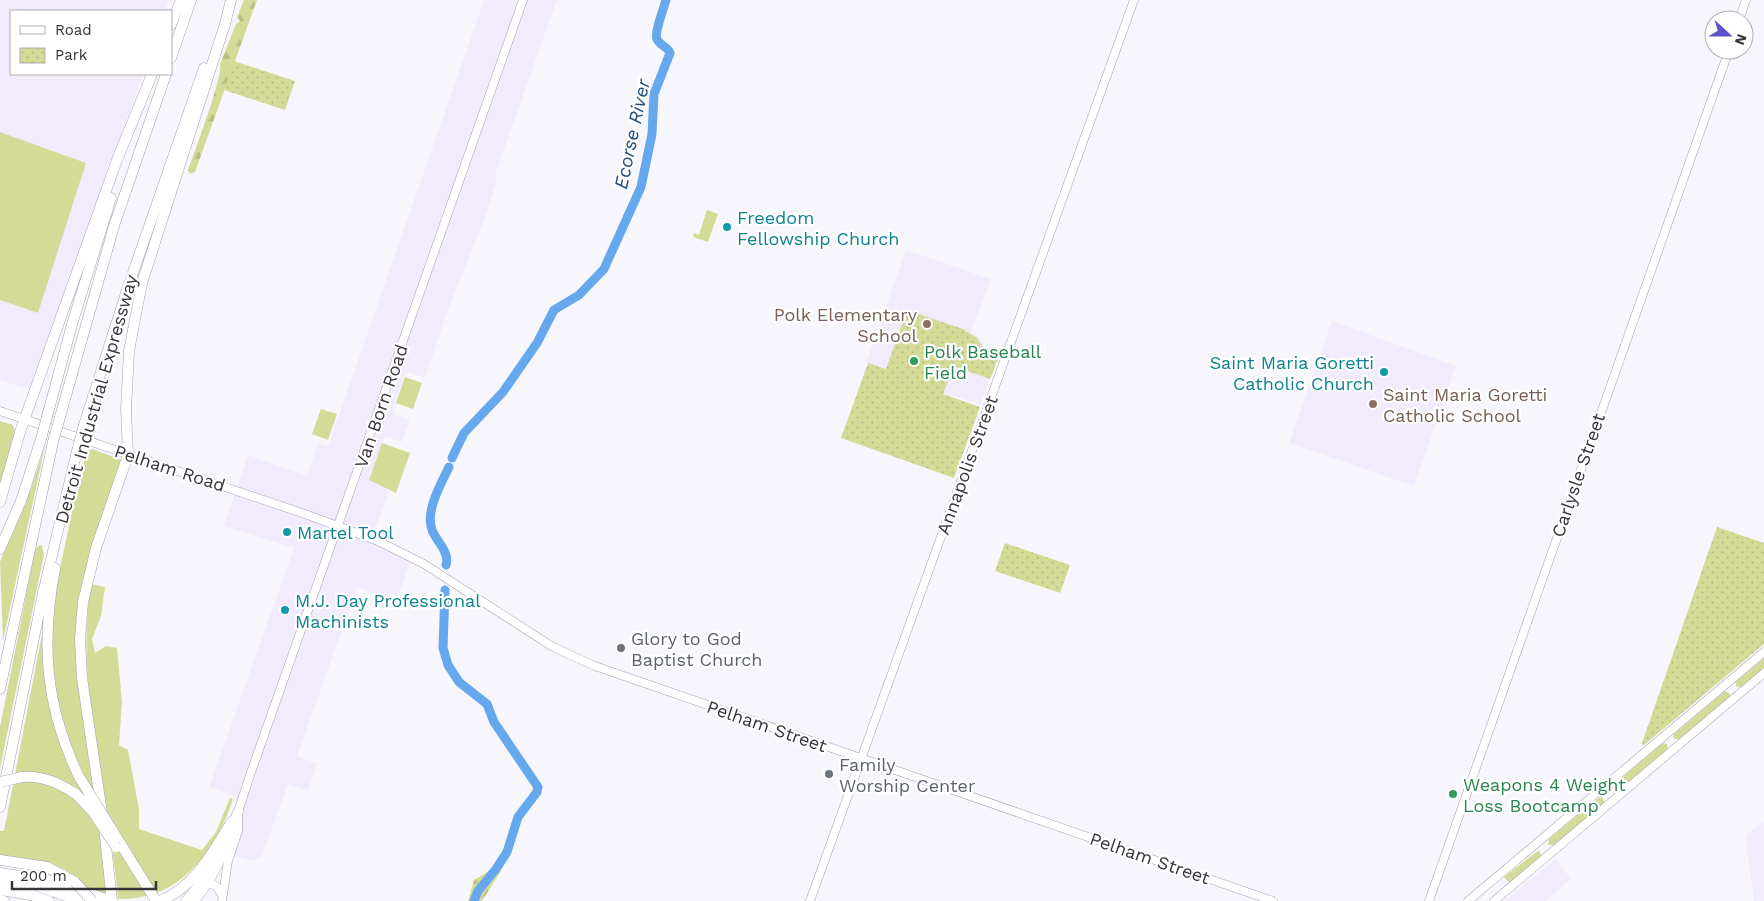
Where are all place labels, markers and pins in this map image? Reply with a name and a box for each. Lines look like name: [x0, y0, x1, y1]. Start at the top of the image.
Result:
place label: Freedom Fellowship Church: [737, 207, 899, 249]
marker: Freedom Fellowship Church: [721, 221, 733, 233]
place label: Polk Elementary School: [774, 304, 918, 346]
marker: Polk Elementary School: [921, 318, 933, 330]
place label: Polk Baseball Field: [924, 341, 1042, 383]
place label: Saint Maria Goretti Catholic Church: [1210, 352, 1374, 394]
marker: Polk Baseball Field: [908, 355, 920, 367]
marker: Saint Maria Goretti Catholic Church: [1378, 366, 1390, 378]
place label: Saint Maria Goretti Catholic School: [1383, 384, 1547, 426]
marker: Saint Maria Goretti Catholic School: [1367, 398, 1379, 410]
place label: Martel Tool: [297, 522, 394, 543]
marker: Martel Tool: [281, 526, 293, 538]
place label: M.J. Day Professional Machinists: [295, 590, 481, 632]
marker: M.J. Day Professional Machinists: [279, 604, 291, 616]
place label: Glory to God Baptist Church: [631, 628, 762, 670]
marker: Glory to God Baptist Church: [615, 642, 627, 654]
place label: Family Worship Center: [839, 754, 975, 796]
marker: Family Worship Center: [823, 768, 835, 780]
place label: Weapons 4 Weight Loss Bootcamp: [1463, 774, 1626, 816]
marker: Weapons 4 Weight Loss Bootcamp: [1447, 788, 1459, 800]

